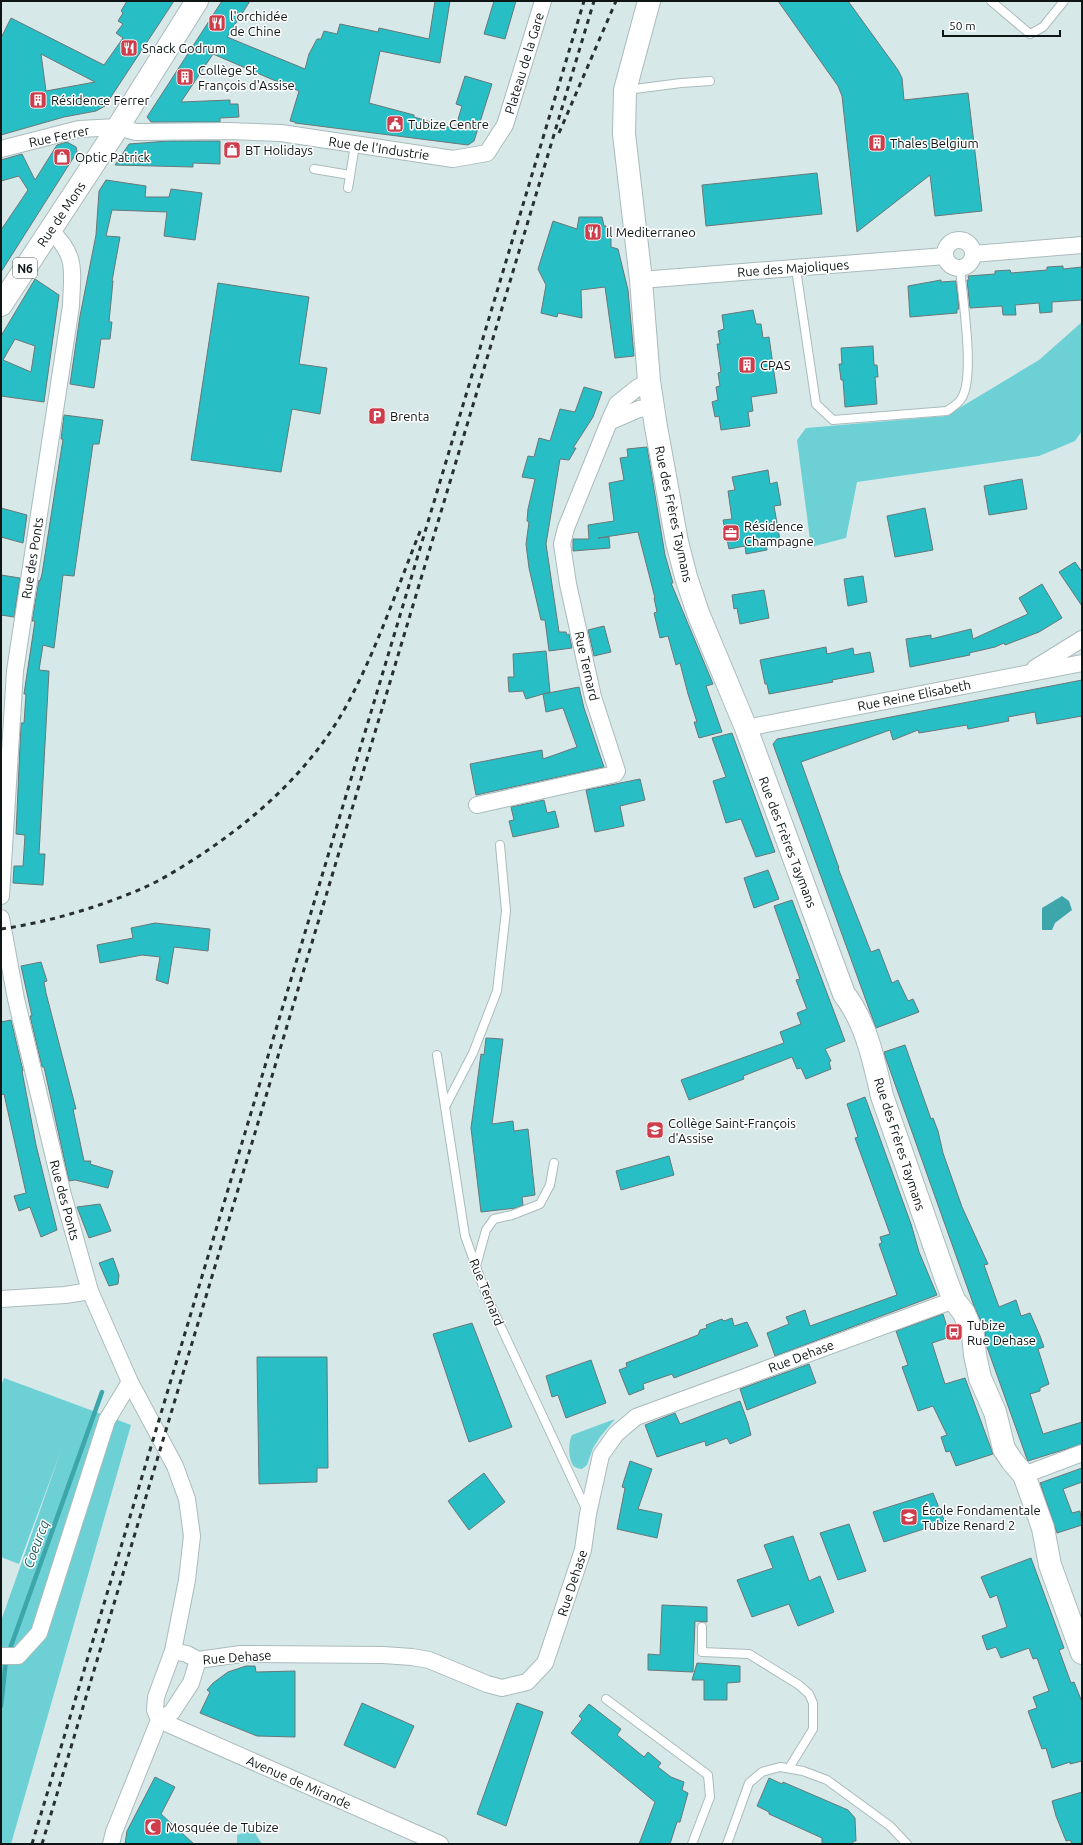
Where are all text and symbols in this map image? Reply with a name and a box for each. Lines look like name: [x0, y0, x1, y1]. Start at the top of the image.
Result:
place label: l'orchidée de Chine: [230, 9, 288, 38]
street label: Plateau de la Gare: [502, 11, 546, 115]
scale bar: [943, 12, 1060, 38]
restaurant icon: l'orchidée de Chine: [207, 13, 227, 33]
text: 50 m: [949, 19, 976, 32]
restaurant icon: Snack Godrum: [119, 38, 139, 58]
place label: Snack Godrum: [142, 41, 226, 55]
place label: Collège St François d'Assise: [198, 63, 295, 92]
building icon: Collège St François d'Assise: [175, 67, 195, 87]
building icon: Résidence Ferrer: [28, 90, 48, 110]
place label: Résidence Ferrer: [51, 93, 149, 107]
public building icon: Tubize Centre: [385, 114, 405, 134]
place label: Tubize Centre: [408, 117, 489, 131]
street label: Rue Ferrer: [27, 123, 91, 149]
building icon: Thales Belgium: [867, 133, 887, 153]
street label: Rue de l'Industrie: [328, 134, 430, 162]
place label: Thales Belgium: [890, 136, 979, 150]
shop icon: BT Holidays: [222, 140, 242, 160]
place label: BT Holidays: [245, 143, 313, 157]
shop icon: Optic Patrick: [52, 147, 72, 167]
place label: Optic Patrick: [75, 150, 151, 164]
street label: Rue de Mons: [34, 179, 88, 249]
restaurant icon: Il Mediterraneo: [583, 222, 603, 242]
place label: Il Mediterraneo: [606, 225, 696, 239]
street label: Rue des Majoliques: [737, 257, 850, 279]
road number: N6: [13, 258, 37, 278]
building icon: CPAS: [737, 355, 757, 375]
place label: CPAS: [760, 358, 791, 372]
parking icon: Brenta: [367, 406, 387, 426]
place label: Brenta: [390, 409, 430, 423]
street label: Rue des Frères Taymans: [653, 445, 695, 584]
street label: Rue des Ponts: [19, 516, 45, 600]
place label: Résidence Champagne: [744, 519, 814, 548]
office icon: Résidence Champagne: [721, 523, 741, 543]
street label: Rue Ternard: [572, 630, 602, 702]
street label: Rue Reine Elisabeth: [856, 677, 972, 713]
street label: Rue des Frères Taymans: [757, 775, 820, 910]
street label: Rue des Frères Taymans: [872, 1076, 928, 1213]
place label: Collège Saint-François d'Assise: [668, 1116, 796, 1145]
school or university icon: Collège Saint-François d'Assise: [645, 1120, 665, 1140]
street label: Rue des Ponts: [48, 1158, 83, 1242]
street label: Rue Ternard: [467, 1256, 507, 1328]
place label: Tubize Rue Dehase: [967, 1318, 1036, 1347]
bus stop icon: Tubize Rue Dehase: [944, 1322, 964, 1342]
street label: Rue Dehase: [766, 1337, 836, 1375]
place label: École Fondamentale Tubize Renard 2: [922, 1502, 1041, 1532]
school or university icon: École Fondamentale Tubize Renard 2: [899, 1507, 919, 1527]
water label: Coeurcq: [20, 1517, 52, 1570]
street label: Rue Dehase: [555, 1548, 589, 1618]
street label: Rue Dehase: [202, 1648, 272, 1666]
street label: Avenue de Mirande: [245, 1753, 353, 1811]
mosque icon: Mosquée de Tubize: [143, 1817, 163, 1837]
place label: Mosquée de Tubize: [166, 1820, 279, 1834]

